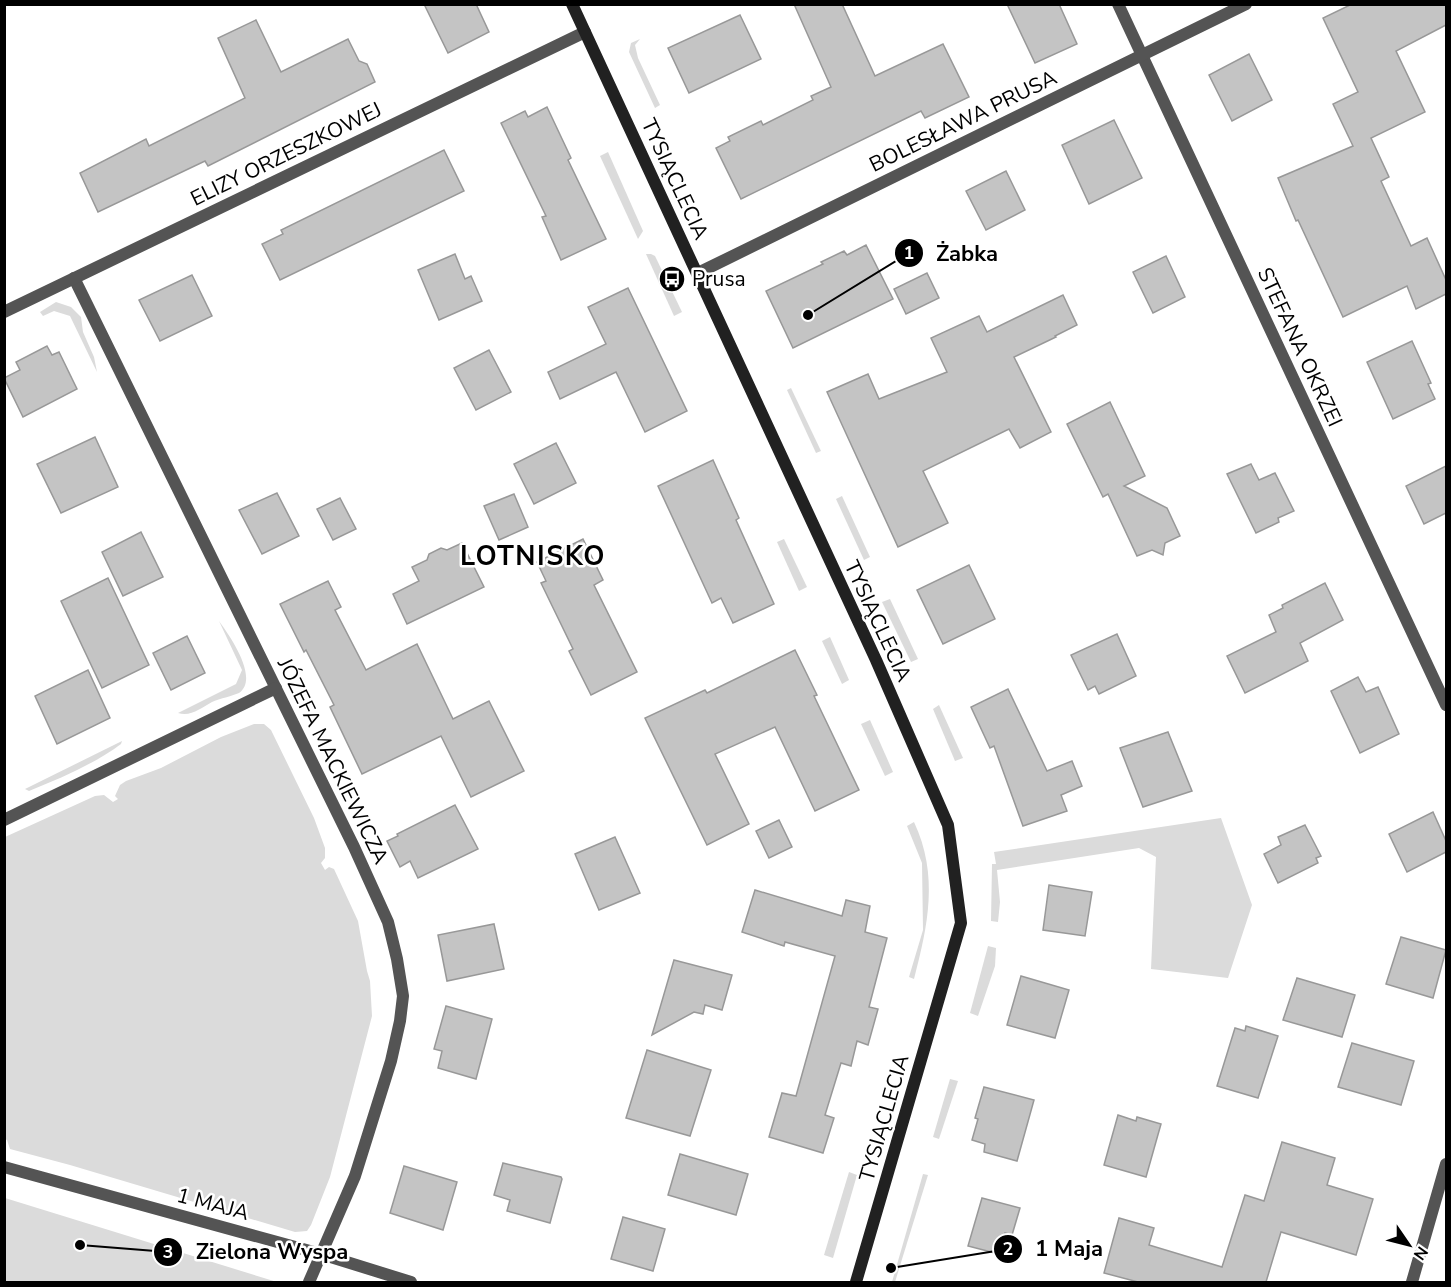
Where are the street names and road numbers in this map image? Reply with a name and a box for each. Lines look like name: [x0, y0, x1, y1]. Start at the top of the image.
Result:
street label: BOLESŁAWA PRUSA: [865, 63, 1061, 179]
street label: ELIZY ORZESZKOWEJ: [186, 95, 386, 213]
street label: TYSIĄCLECIA: [635, 114, 715, 244]
street label: STEFANA OKRZEI: [1251, 263, 1349, 431]
street label: TYSIĄCLECIA: [838, 556, 918, 686]
street label: JÓZEFA MACKIEWICZA: [270, 652, 395, 869]
street label: TYSIĄCLECIA: [853, 1051, 915, 1185]
street label: 1 MAJA: [174, 1181, 252, 1227]

